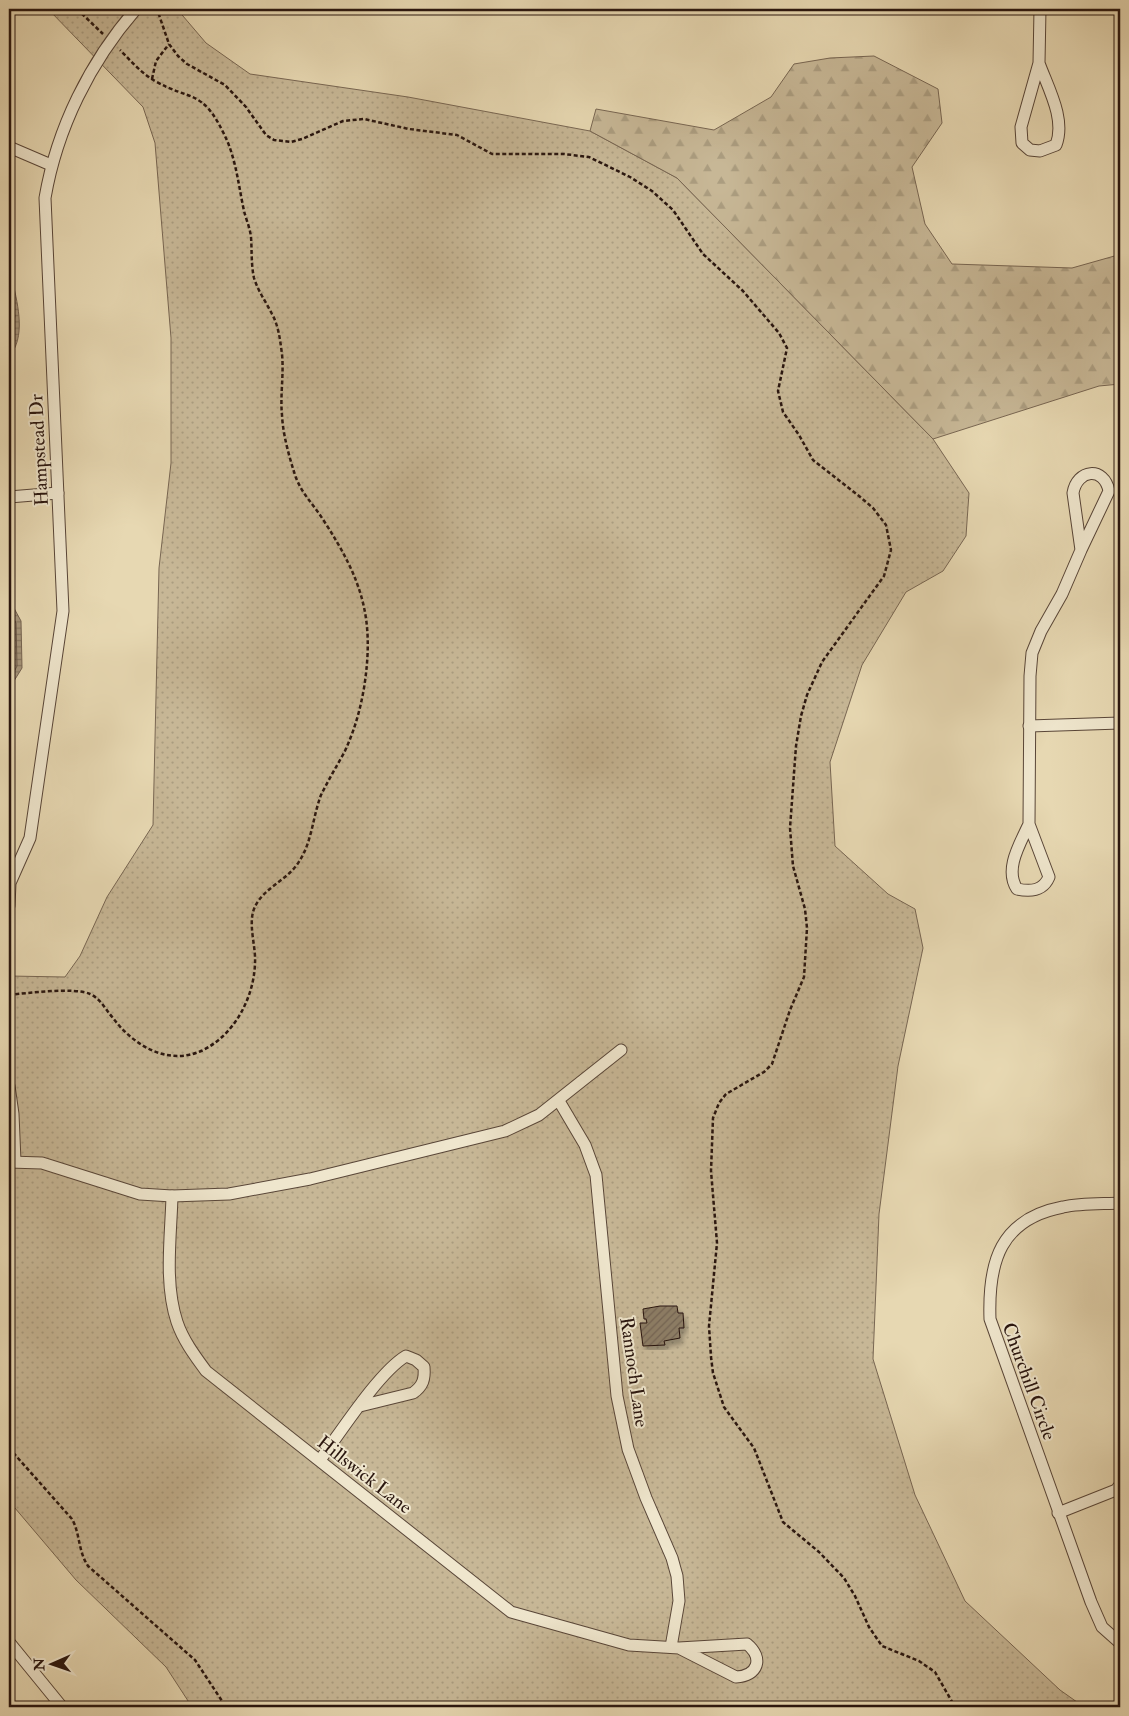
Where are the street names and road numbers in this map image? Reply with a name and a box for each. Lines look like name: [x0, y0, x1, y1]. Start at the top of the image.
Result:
street label: Hampstead Dr: [24, 393, 55, 506]
street label: Rannoch Lane: [614, 1315, 654, 1429]
street label: Churchill Circle: [997, 1319, 1061, 1443]
street label: Hillswick Lane: [312, 1430, 417, 1519]

